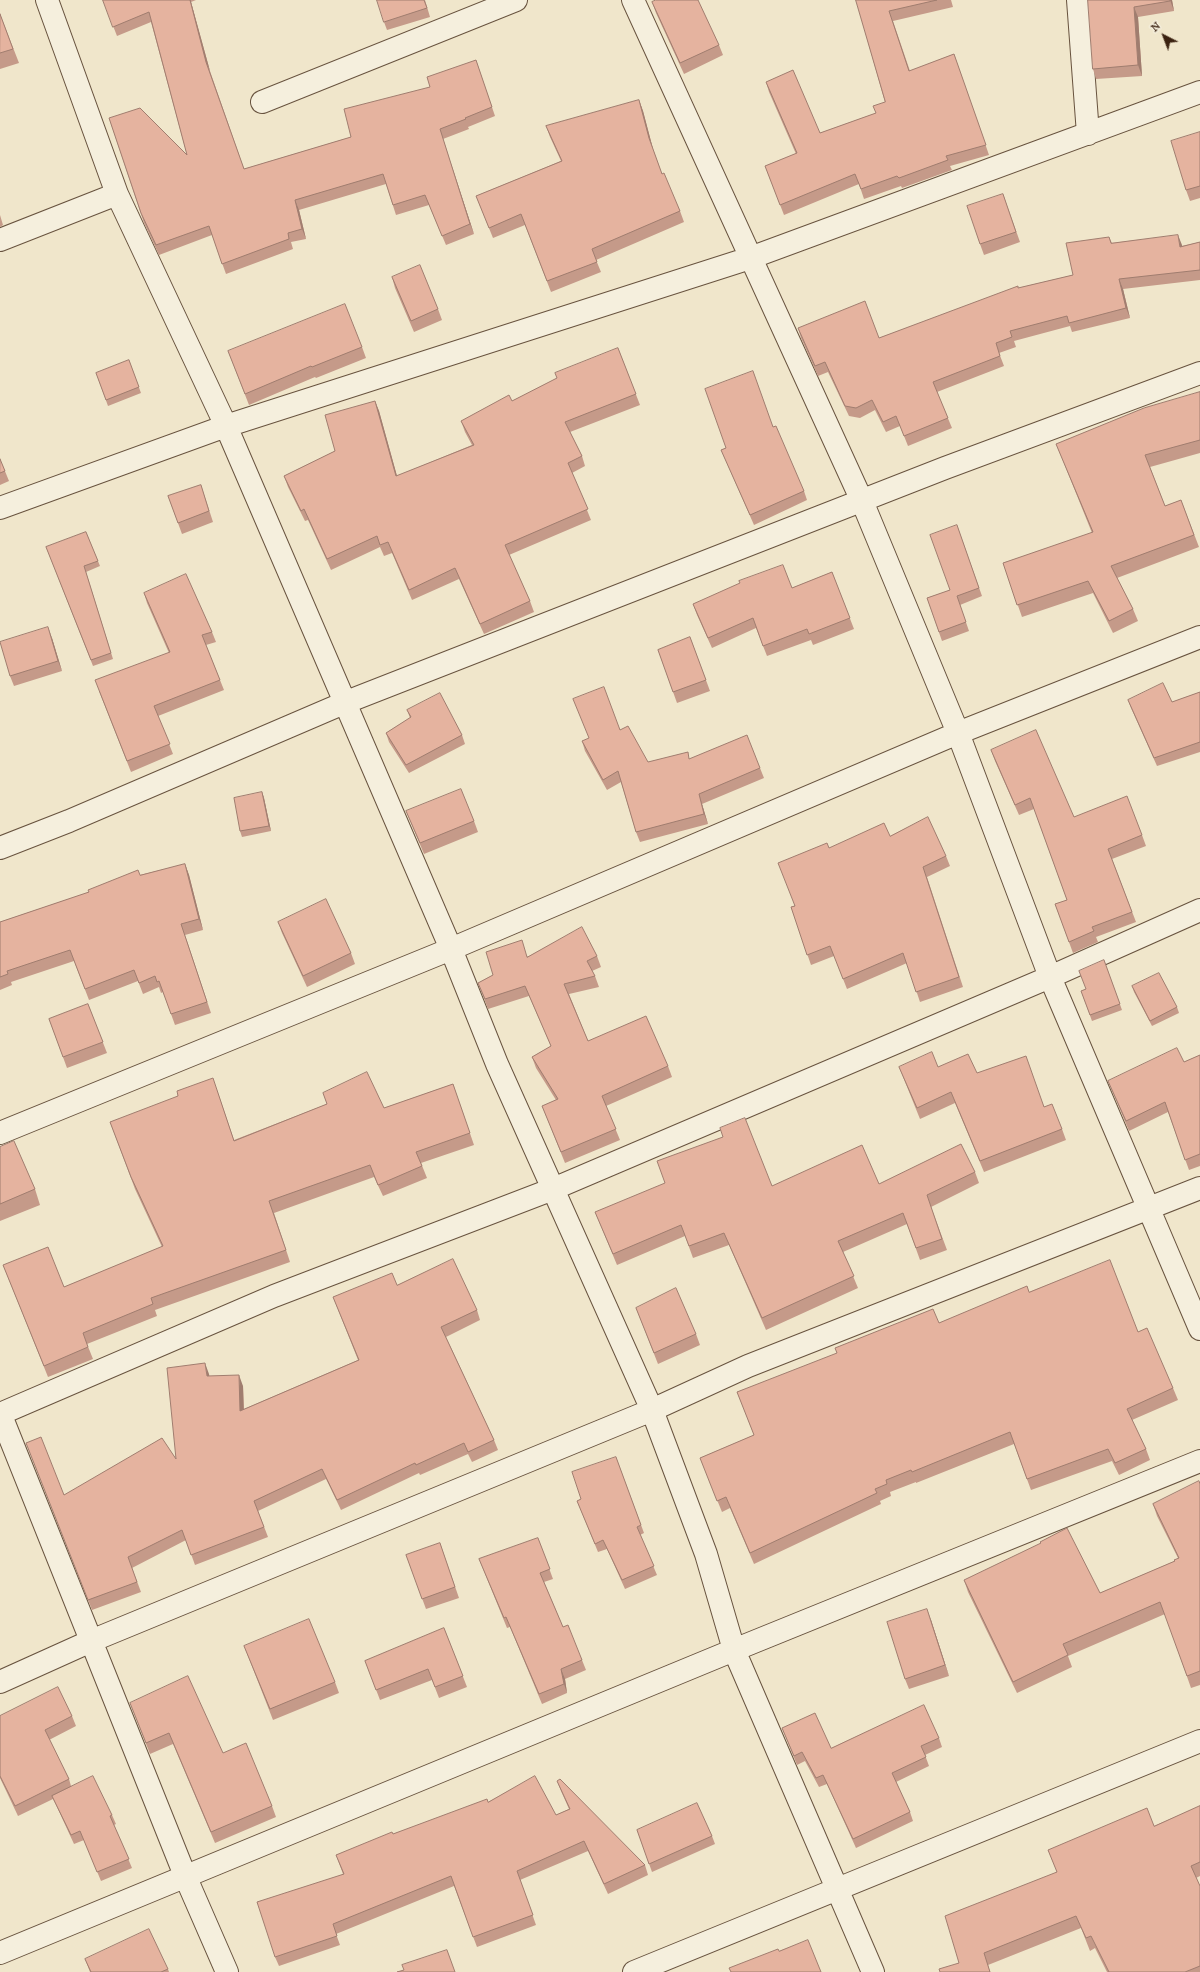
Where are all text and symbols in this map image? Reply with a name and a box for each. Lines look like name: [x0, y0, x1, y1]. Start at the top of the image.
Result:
north arrow: [1144, 16, 1184, 56]
text: N: [1148, 19, 1163, 34]

